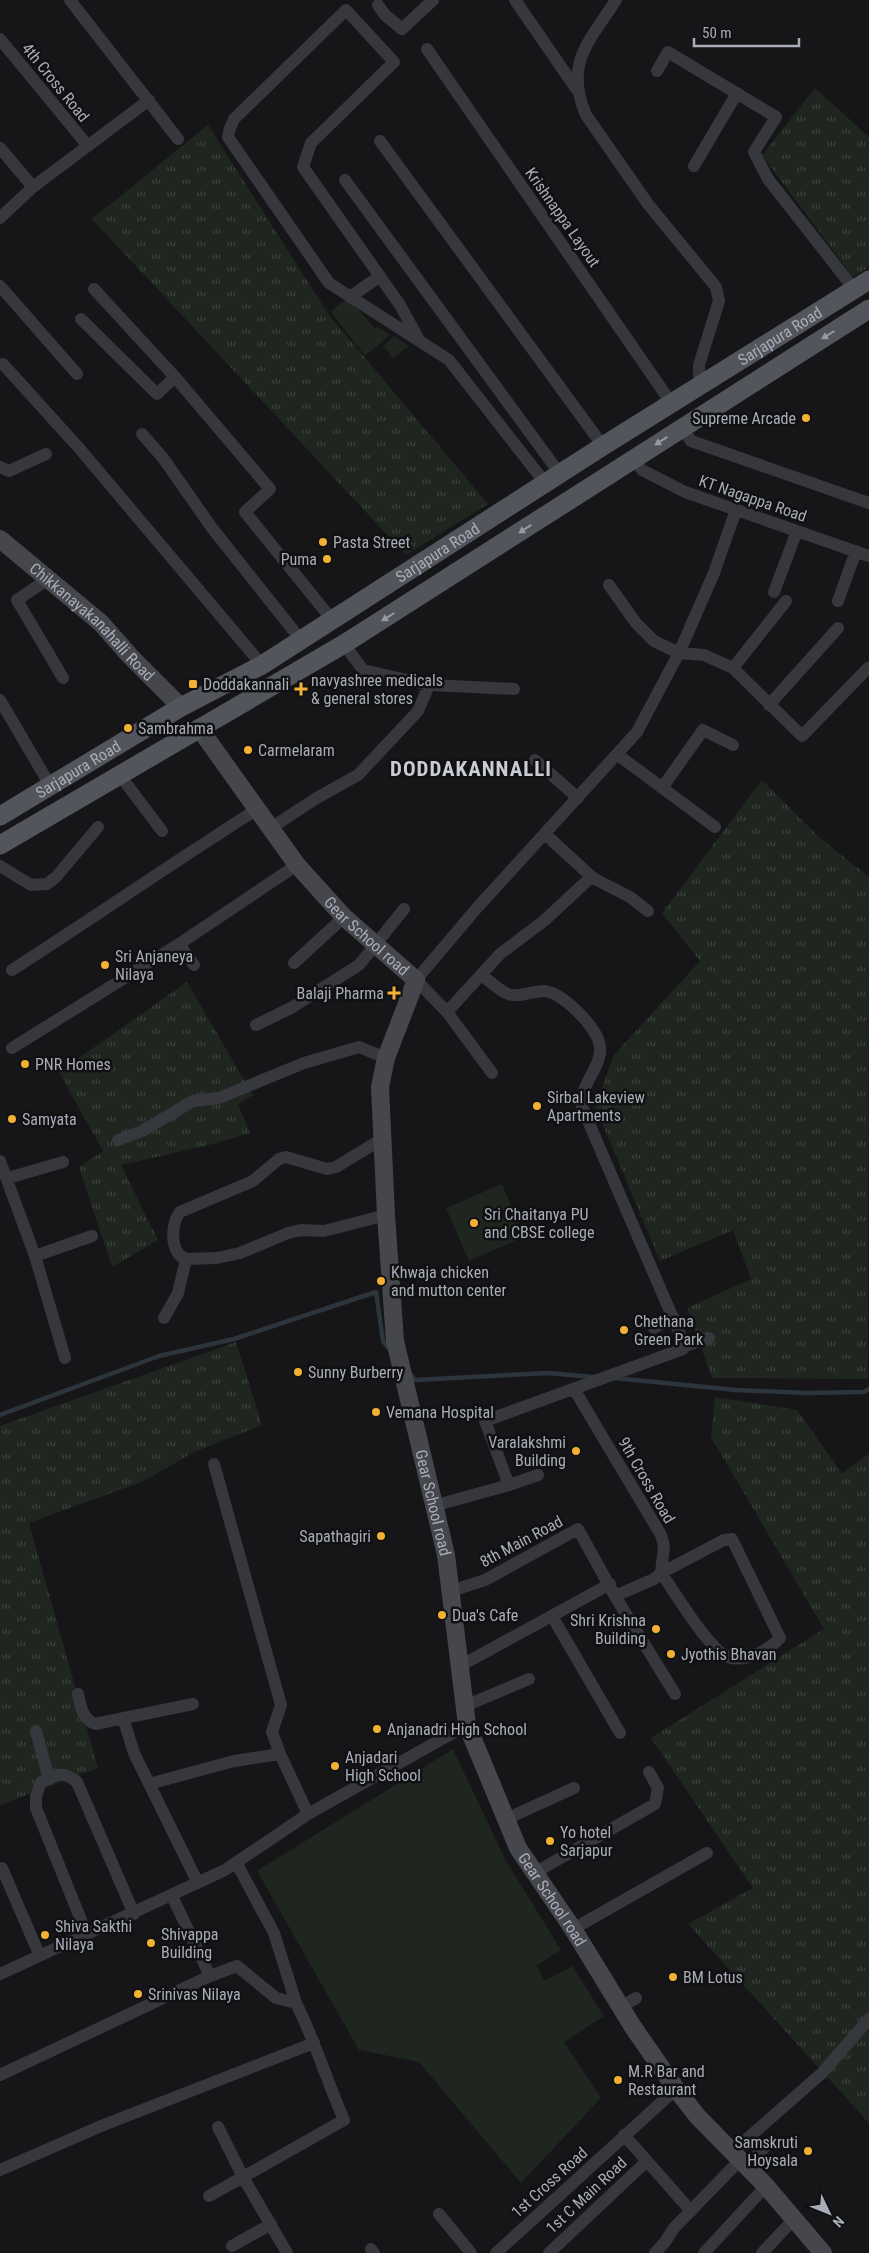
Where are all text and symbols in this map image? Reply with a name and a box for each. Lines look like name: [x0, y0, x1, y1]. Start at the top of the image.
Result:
scale bar: [694, 15, 799, 47]
text: 50 m: [702, 24, 732, 42]
street label: 4th Cross Road: [18, 39, 93, 126]
street label: Krishnappa Layout: [521, 164, 604, 271]
street label: Sarjapura Road: [734, 303, 826, 370]
one-way arrow: [821, 330, 834, 339]
place label: Supreme Arcade: [692, 409, 796, 428]
marker: Supreme Arcade: [800, 412, 812, 424]
one-way arrow: [655, 436, 668, 446]
street label: KT Nagappa Road: [696, 471, 809, 526]
street label: Sarjapura Road: [392, 519, 483, 587]
one-way arrow: [518, 524, 531, 534]
place label: Pasta Street: [333, 533, 411, 552]
marker: Pasta Street: [317, 536, 329, 548]
place label: Puma: [281, 550, 317, 569]
marker: Puma: [321, 553, 333, 565]
street label: Chikkanayakanahalli Road: [26, 559, 158, 685]
one-way arrow: [381, 612, 394, 621]
place label: navyashree medicals & general stores: [311, 671, 443, 708]
place label: Doddakannali: [203, 675, 289, 694]
marker: Doddakannali: [187, 678, 199, 690]
marker: navyashree medicals & general stores: [295, 683, 307, 695]
place label: Sambrahma: [138, 719, 214, 738]
marker: Sambrahma: [122, 722, 134, 734]
street label: Sarjapura Road: [32, 737, 124, 802]
place label: Carmelaram: [258, 741, 335, 760]
marker: Carmelaram: [242, 744, 254, 756]
district label: DODDAKANNALLI: [390, 757, 552, 781]
street label: Gear School road: [320, 893, 413, 980]
place label: Sri Anjaneya Nilaya: [115, 947, 193, 984]
marker: Sri Anjaneya Nilaya: [99, 959, 111, 971]
place label: Balaji Pharma: [296, 984, 384, 1003]
marker: Balaji Pharma: [388, 987, 400, 999]
place label: PNR Homes: [35, 1055, 111, 1074]
marker: PNR Homes: [19, 1058, 31, 1070]
place label: Sirbal Lakeview Apartments: [547, 1088, 645, 1125]
marker: Sirbal Lakeview Apartments: [531, 1100, 543, 1112]
place label: Samyata: [22, 1110, 77, 1129]
marker: Samyata: [6, 1113, 18, 1125]
place label: Sri Chaitanya PU and CBSE college: [484, 1205, 594, 1242]
marker: Sri Chaitanya PU and CBSE college: [468, 1217, 480, 1229]
place label: Khwaja chicken and mutton center: [391, 1263, 506, 1300]
marker: Khwaja chicken and mutton center: [375, 1275, 387, 1287]
place label: Chethana Green Park: [634, 1312, 704, 1349]
marker: Chethana Green Park: [618, 1324, 630, 1336]
place label: Sunny Burberry: [308, 1363, 403, 1382]
marker: Sunny Burberry: [292, 1366, 304, 1378]
place label: Vemana Hospital: [386, 1403, 494, 1422]
marker: Vemana Hospital: [370, 1406, 382, 1418]
place label: Varalakshmi Building: [488, 1433, 566, 1470]
street label: 9th Cross Road: [614, 1434, 679, 1527]
marker: Varalakshmi Building: [570, 1445, 582, 1457]
street label: Gear School road: [411, 1448, 455, 1558]
street label: 8th Main Road: [477, 1512, 566, 1571]
place label: Sapathagiri: [299, 1527, 371, 1546]
marker: Sapathagiri: [375, 1530, 387, 1542]
place label: Dua's Cafe: [452, 1606, 518, 1625]
marker: Dua's Cafe: [436, 1609, 448, 1621]
place label: Shri Krishna Building: [570, 1611, 646, 1648]
marker: Shri Krishna Building: [650, 1623, 662, 1635]
place label: Jyothis Bhavan: [681, 1645, 777, 1664]
marker: Jyothis Bhavan: [665, 1648, 677, 1660]
place label: Anjanadri High School: [387, 1720, 527, 1739]
marker: Anjanadri High School: [371, 1723, 383, 1735]
place label: Anjadari High School: [345, 1748, 421, 1785]
marker: Anjadari High School: [329, 1760, 341, 1772]
place label: Yo hotel Sarjapur: [560, 1823, 613, 1860]
marker: Yo hotel Sarjapur: [544, 1835, 556, 1847]
street label: Gear School road: [514, 1849, 590, 1950]
place label: Shiva Sakthi Nilaya: [55, 1917, 132, 1954]
place label: Shivappa Building: [161, 1925, 219, 1962]
marker: Shiva Sakthi Nilaya: [39, 1929, 51, 1941]
marker: Shivappa Building: [145, 1937, 157, 1949]
place label: BM Lotus: [683, 1968, 743, 1987]
marker: BM Lotus: [667, 1971, 679, 1983]
place label: Srinivas Nilaya: [148, 1985, 241, 2004]
marker: Srinivas Nilaya: [132, 1988, 144, 2000]
place label: M.R Bar and Restaurant: [628, 2062, 705, 2099]
marker: M.R Bar and Restaurant: [612, 2074, 624, 2086]
place label: Samskruti Hoysala: [734, 2133, 798, 2170]
street label: 1st Cross Road: [507, 2143, 591, 2221]
marker: Samskruti Hoysala: [802, 2145, 814, 2157]
street label: 1st C Main Road: [542, 2153, 631, 2238]
north arrow: [804, 2188, 854, 2238]
text: N: [830, 2213, 847, 2230]

